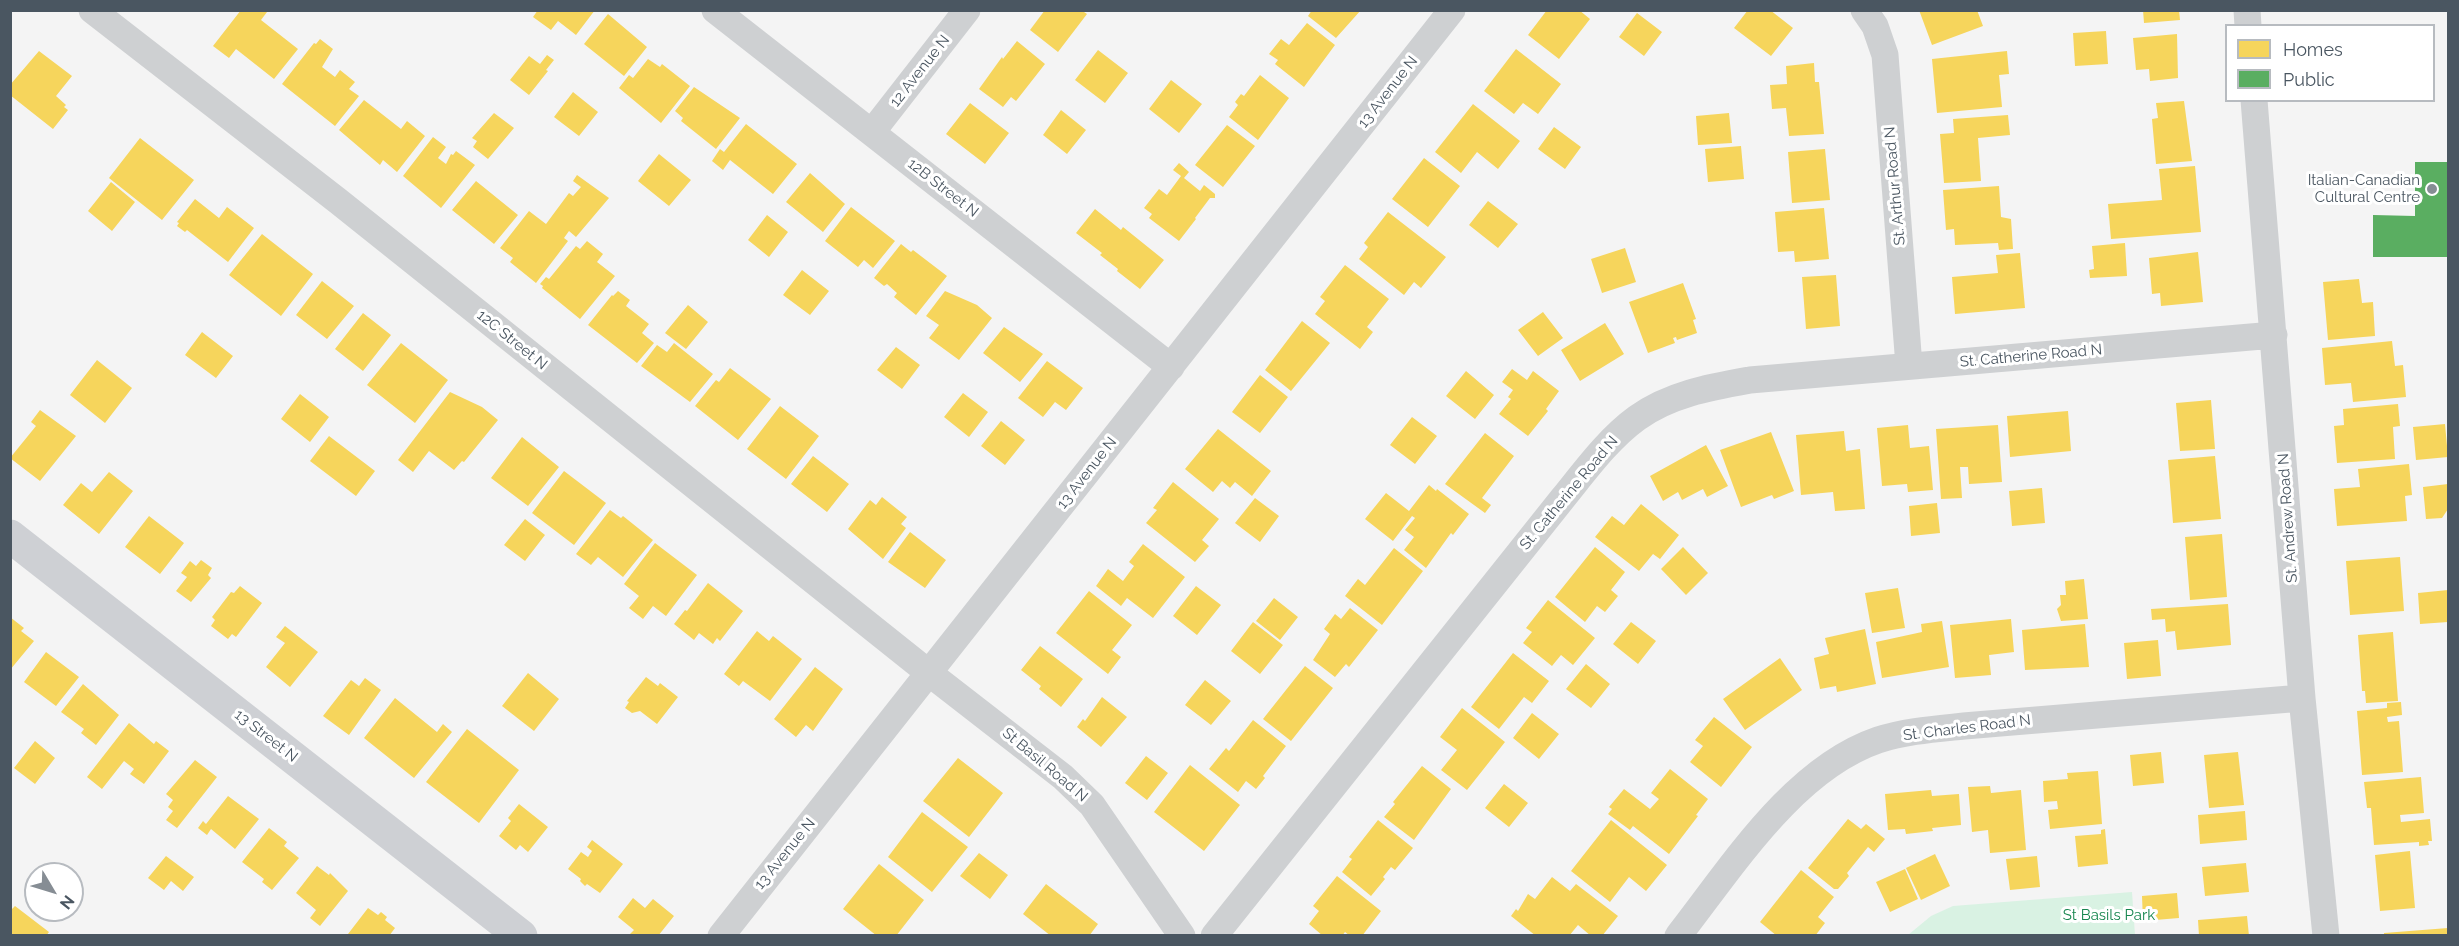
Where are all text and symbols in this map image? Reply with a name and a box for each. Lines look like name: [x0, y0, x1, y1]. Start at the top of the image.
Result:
legend: [2225, 24, 2435, 102]
street label: 12 Avenue N: [886, 32, 954, 110]
text: Homes: [2283, 39, 2343, 60]
street label: 13 Avenue N: [1354, 52, 1422, 132]
text: Public: [2283, 69, 2335, 90]
street label: St. Arthur Road N: [1881, 126, 1909, 246]
street label: 12B Street N: [904, 155, 982, 221]
place label: Italian-Canadian Cultural Centre: [2308, 171, 2420, 206]
marker: Italian-Canadian Cultural Centre: [2425, 182, 2439, 196]
street label: 12C Street N: [473, 306, 551, 374]
street label: St. Catherine Road N: [1959, 341, 2103, 371]
street label: St. Catherine Road N: [1516, 432, 1622, 554]
street label: 13 Avenue N: [1053, 433, 1121, 513]
street label: St. Andrew Road N: [2274, 453, 2302, 583]
street label: 13 Street N: [231, 706, 301, 766]
street label: St. Charles Road N: [1902, 711, 2032, 745]
street label: St Basil Road N: [999, 724, 1091, 806]
street label: 13 Avenue N: [751, 815, 819, 893]
north arrow: [24, 862, 84, 922]
text: N: [56, 891, 78, 913]
park label: St Basils Park: [2063, 906, 2155, 924]

